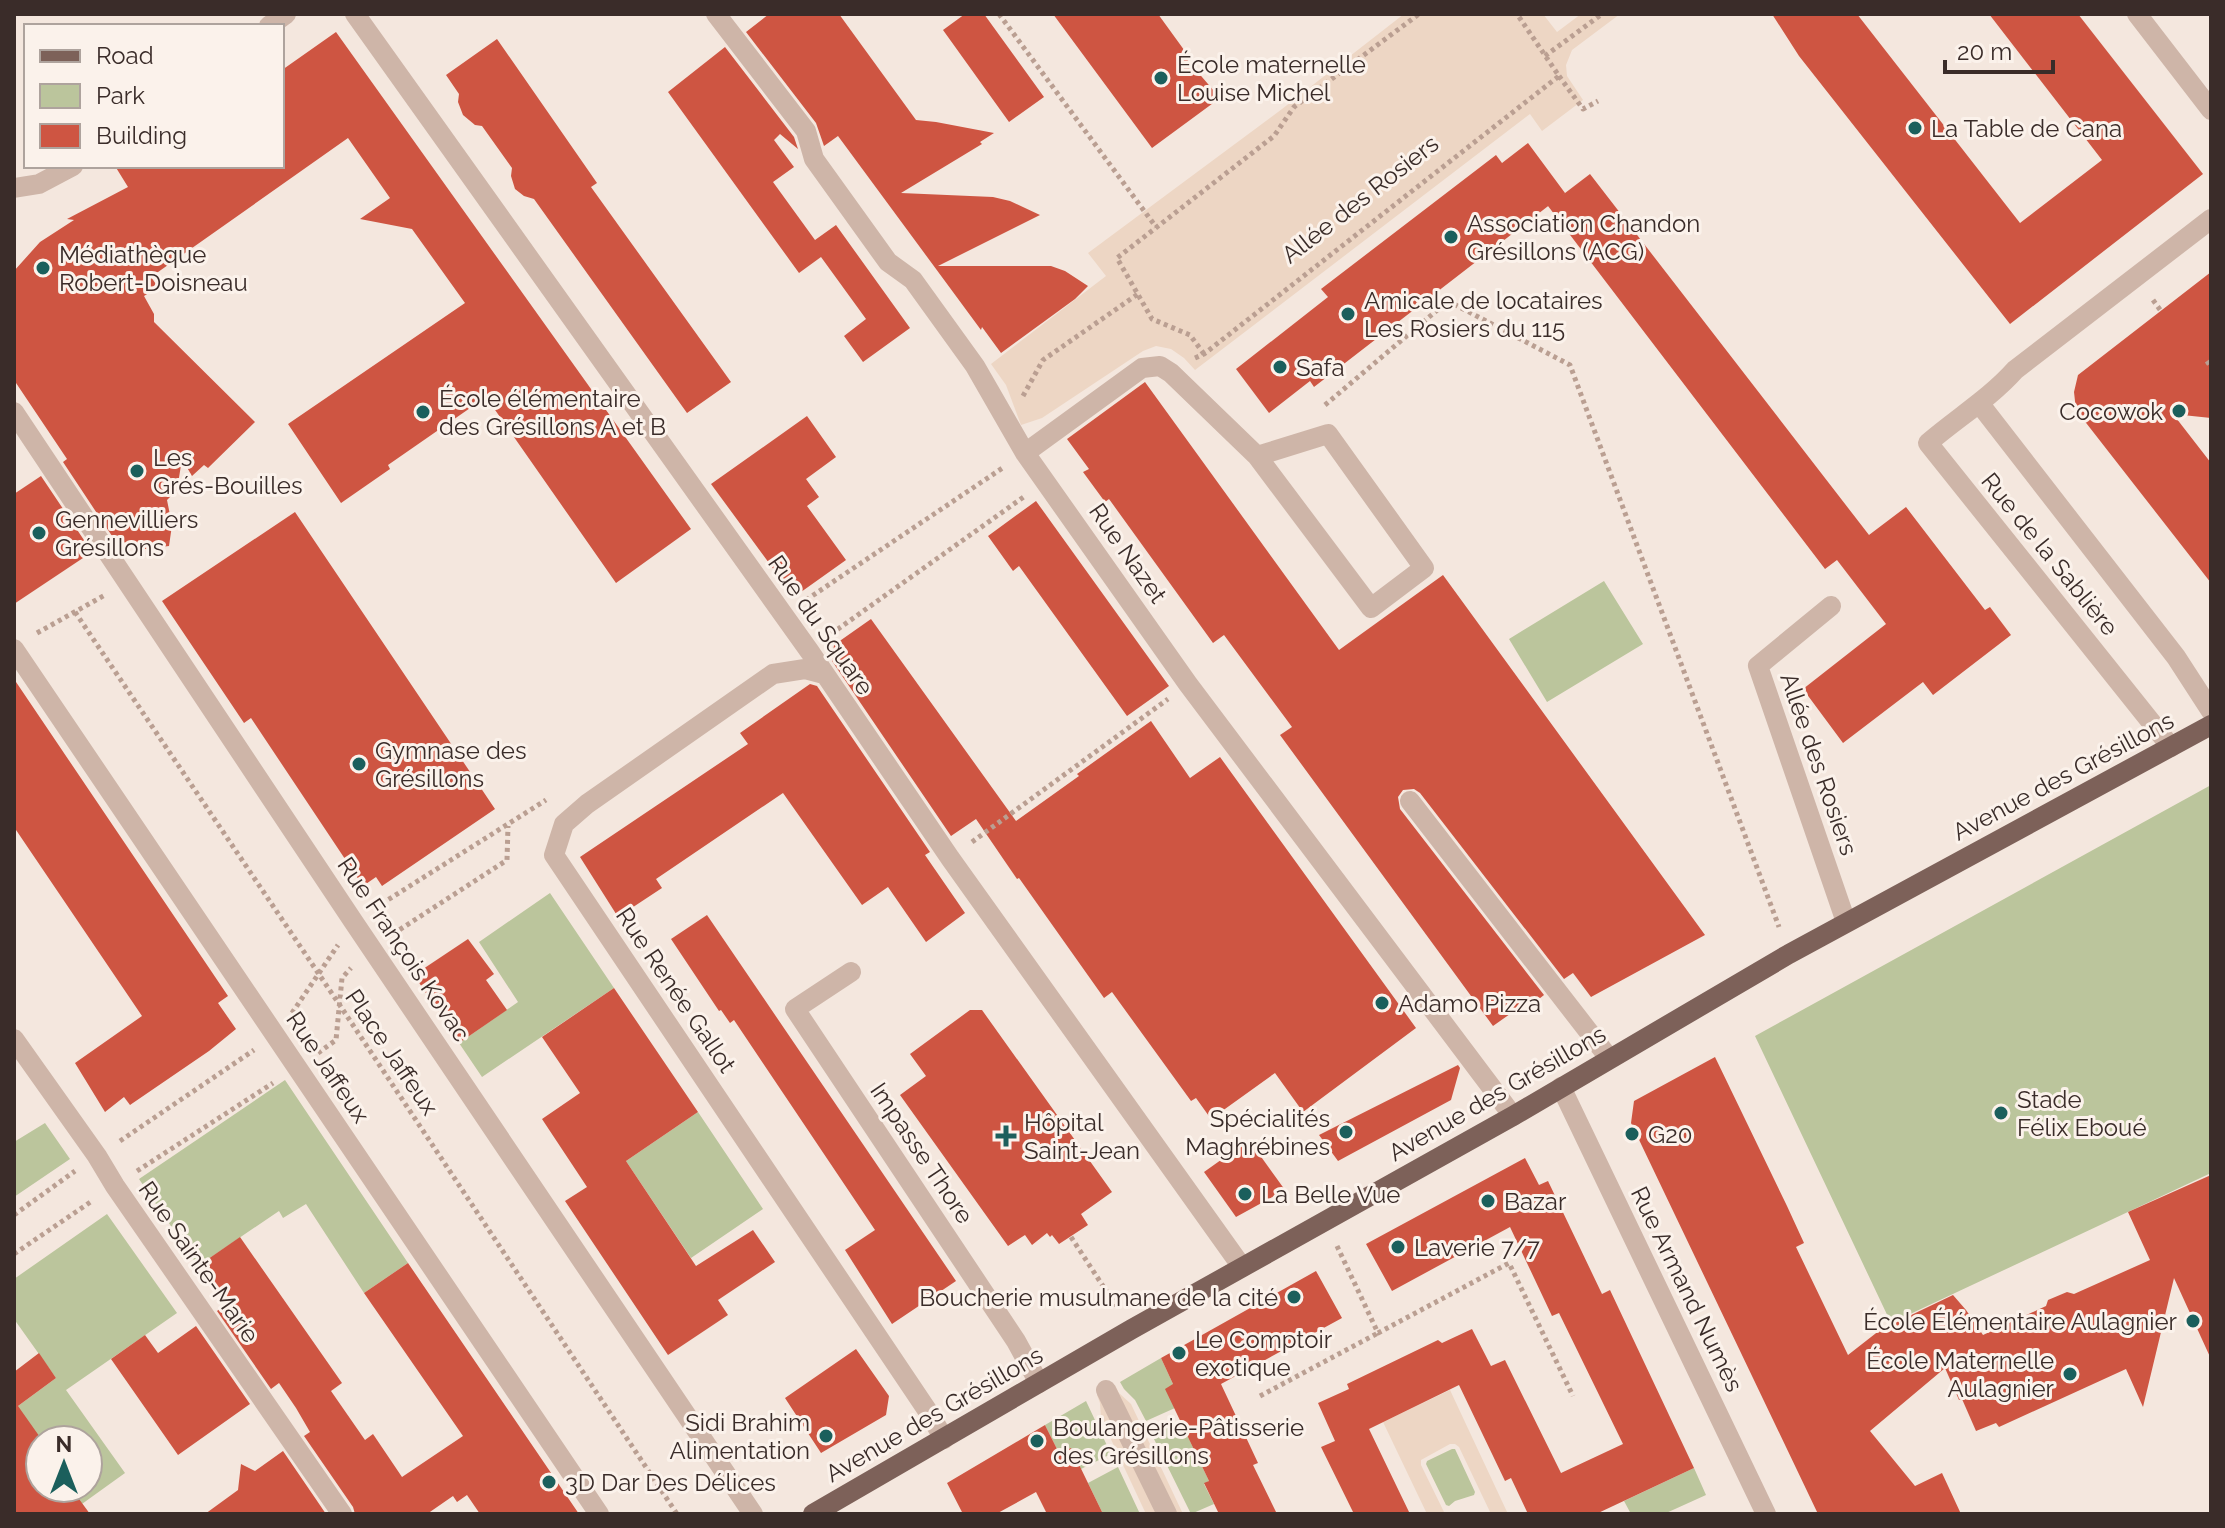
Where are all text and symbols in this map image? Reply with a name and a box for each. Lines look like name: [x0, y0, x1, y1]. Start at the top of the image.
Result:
legend: [24, 24, 284, 168]
scale bar: [1945, 24, 2053, 74]
text: 20 m: [1957, 37, 2012, 66]
text: Road: [96, 41, 154, 70]
place label: École maternelle Louise Michel: [1177, 50, 1366, 107]
marker: École maternelle Louise Michel: [1152, 69, 1170, 87]
text: Park: [96, 81, 145, 110]
place label: La Table de Cana: [1931, 114, 2122, 143]
marker: La Table de Cana: [1906, 119, 1924, 137]
text: Building: [96, 121, 187, 150]
street label: Allée des Rosiers: [1276, 129, 1444, 269]
place label: Association Chandon Grésillons (ACG): [1467, 209, 1700, 266]
marker: Association Chandon Grésillons (ACG): [1442, 228, 1460, 246]
place label: Médiathèque Robert-Doisneau: [59, 240, 248, 297]
marker: Médiathèque Robert-Doisneau: [34, 259, 52, 277]
place label: Amicale de locataires Les Rosiers du 115: [1364, 286, 1603, 343]
marker: Amicale de locataires Les Rosiers du 115: [1339, 305, 1357, 323]
place label: Safa: [1296, 353, 1345, 382]
marker: Safa: [1271, 358, 1289, 376]
place label: École élémentaire des Grésillons A et B: [439, 384, 666, 441]
place label: Cocowok: [2059, 397, 2163, 426]
marker: Cocowok: [2170, 402, 2188, 420]
marker: École élémentaire des Grésillons A et B: [414, 403, 432, 421]
place label: Les Grés-Bouilles: [153, 443, 303, 500]
marker: Les Grés-Bouilles: [128, 462, 146, 480]
street label: Rue de la Sablière: [1975, 467, 2125, 641]
street label: Rue Nazet: [1083, 498, 1173, 608]
place label: Gennevilliers Grésillons: [55, 505, 198, 562]
marker: Gennevilliers Grésillons: [30, 524, 48, 542]
street label: Rue du Square: [762, 549, 880, 701]
street label: Allée des Rosiers: [1774, 669, 1864, 859]
street label: Avenue des Grésillons: [1948, 705, 2178, 847]
place label: Gymnase des Grésillons: [375, 736, 527, 793]
marker: Gymnase des Grésillons: [350, 755, 368, 773]
street label: Rue François Kovac: [332, 851, 476, 1047]
street label: Rue Renée Gallot: [610, 902, 742, 1078]
street label: Place Jaffeux: [339, 984, 445, 1120]
place label: Adamo Pizza: [1398, 989, 1541, 1018]
marker: Adamo Pizza: [1373, 994, 1391, 1012]
street label: Rue Jaffeux: [280, 1006, 376, 1128]
street label: Avenue des Grésillons: [1383, 1019, 1611, 1167]
street label: Impasse Thore: [864, 1077, 980, 1229]
place label: Stade Félix Eboué: [2017, 1085, 2146, 1142]
place label: Spécialités Maghrébines: [1185, 1104, 1330, 1161]
marker: Stade Félix Eboué: [1992, 1104, 2010, 1122]
place label: Hôpital Saint-Jean: [1024, 1108, 1140, 1165]
place label: G20: [1648, 1120, 1692, 1149]
marker: Spécialités Maghrébines: [1337, 1123, 1355, 1141]
marker: Hôpital Saint-Jean: [995, 1125, 1017, 1147]
marker: G20: [1623, 1125, 1641, 1143]
street label: Rue Sainte-Marie: [132, 1176, 266, 1348]
place label: La Belle Vue: [1261, 1180, 1400, 1209]
street label: Rue Armand Numès: [1625, 1182, 1749, 1396]
marker: La Belle Vue: [1236, 1185, 1254, 1203]
place label: Bazar: [1504, 1187, 1567, 1216]
marker: Bazar: [1479, 1192, 1497, 1210]
place label: Laverie 7/7: [1414, 1233, 1540, 1262]
marker: Laverie 7/7: [1389, 1238, 1407, 1256]
place label: Boucherie musulmane de la cité: [919, 1283, 1278, 1312]
marker: Boucherie musulmane de la cité: [1285, 1288, 1303, 1306]
place label: École Élémentaire Aulagnier: [1863, 1307, 2178, 1336]
marker: École Élémentaire Aulagnier: [2184, 1312, 2202, 1330]
place label: Le Comptoir exotique: [1195, 1325, 1333, 1382]
street label: Avenue des Grésillons: [820, 1340, 1048, 1488]
marker: Le Comptoir exotique: [1170, 1344, 1188, 1362]
place label: École Maternelle Aulagnier: [1866, 1346, 2055, 1403]
marker: École Maternelle Aulagnier: [2061, 1365, 2079, 1383]
place label: Sidi Brahim Alimentation: [669, 1408, 810, 1465]
place label: Boulangerie-Pâtisserie des Grésillons: [1053, 1413, 1304, 1470]
north arrow: [24, 1424, 104, 1504]
marker: Sidi Brahim Alimentation: [817, 1427, 835, 1445]
text: N: [56, 1431, 72, 1457]
marker: Boulangerie-Pâtisserie des Grésillons: [1028, 1432, 1046, 1450]
place label: 3D Dar Des Délices: [565, 1468, 776, 1497]
marker: 3D Dar Des Délices: [540, 1473, 558, 1491]

